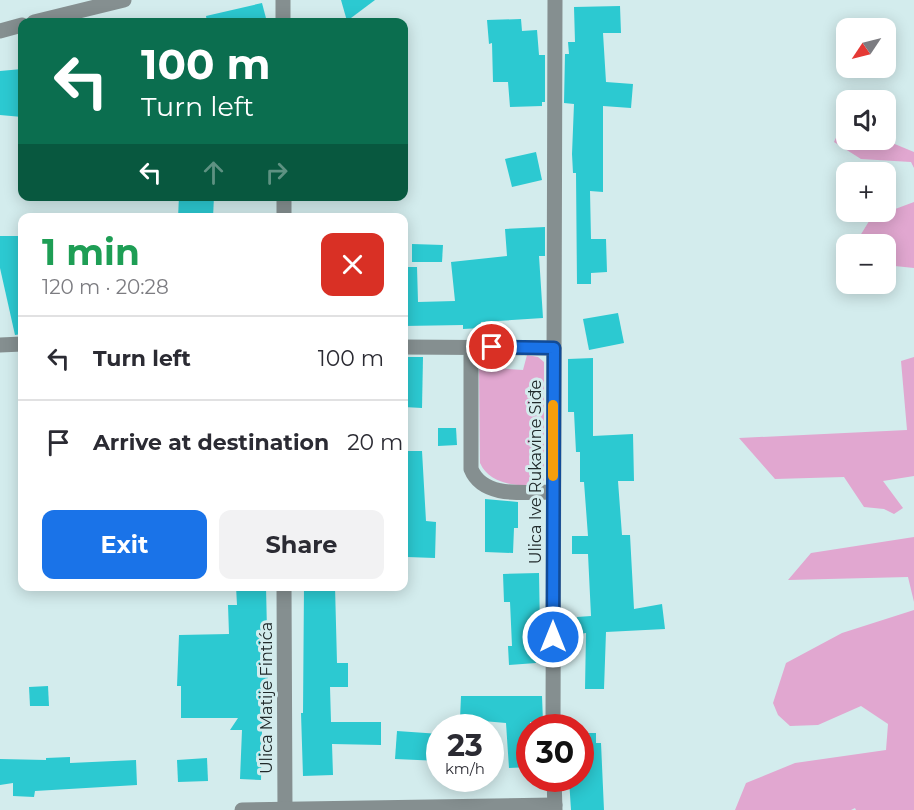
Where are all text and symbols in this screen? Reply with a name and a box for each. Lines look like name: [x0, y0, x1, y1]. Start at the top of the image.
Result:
north arrow: [836, 18, 896, 78]
map controls: [836, 18, 896, 294]
text: 100 m: [141, 38, 270, 90]
icon: left: [42, 42, 120, 120]
text: Turn left: [141, 90, 254, 123]
button: sound: [836, 90, 896, 150]
icon: left: [134, 156, 167, 189]
icon: ahead: [197, 156, 230, 189]
icon: right: [260, 156, 293, 189]
button: +: [836, 162, 896, 222]
text: 1 min: [42, 230, 140, 274]
button: close: [321, 233, 384, 296]
button: −: [836, 234, 896, 294]
text: 120 m · 20:28: [42, 275, 169, 299]
pin: [466, 321, 517, 372]
icon: arrive: [475, 330, 508, 363]
icon: left: [42, 342, 75, 375]
text: Turn left: [93, 345, 191, 372]
text: 100 m: [318, 345, 384, 372]
street label: Ulica Ive Rukavine Siđe: [526, 380, 545, 564]
icon: arrive: [42, 426, 75, 459]
text: Arrive at destination: [93, 429, 329, 456]
text: 20 m: [347, 429, 403, 456]
button: Exit: [42, 510, 207, 579]
button: Share: [219, 510, 384, 579]
position arrow: [521, 605, 585, 669]
street label: Ulica Matije Fintića: [257, 622, 276, 774]
speed limit sign: 30: [516, 714, 594, 792]
text: 23: [447, 727, 483, 764]
text: km/h: [445, 759, 485, 778]

